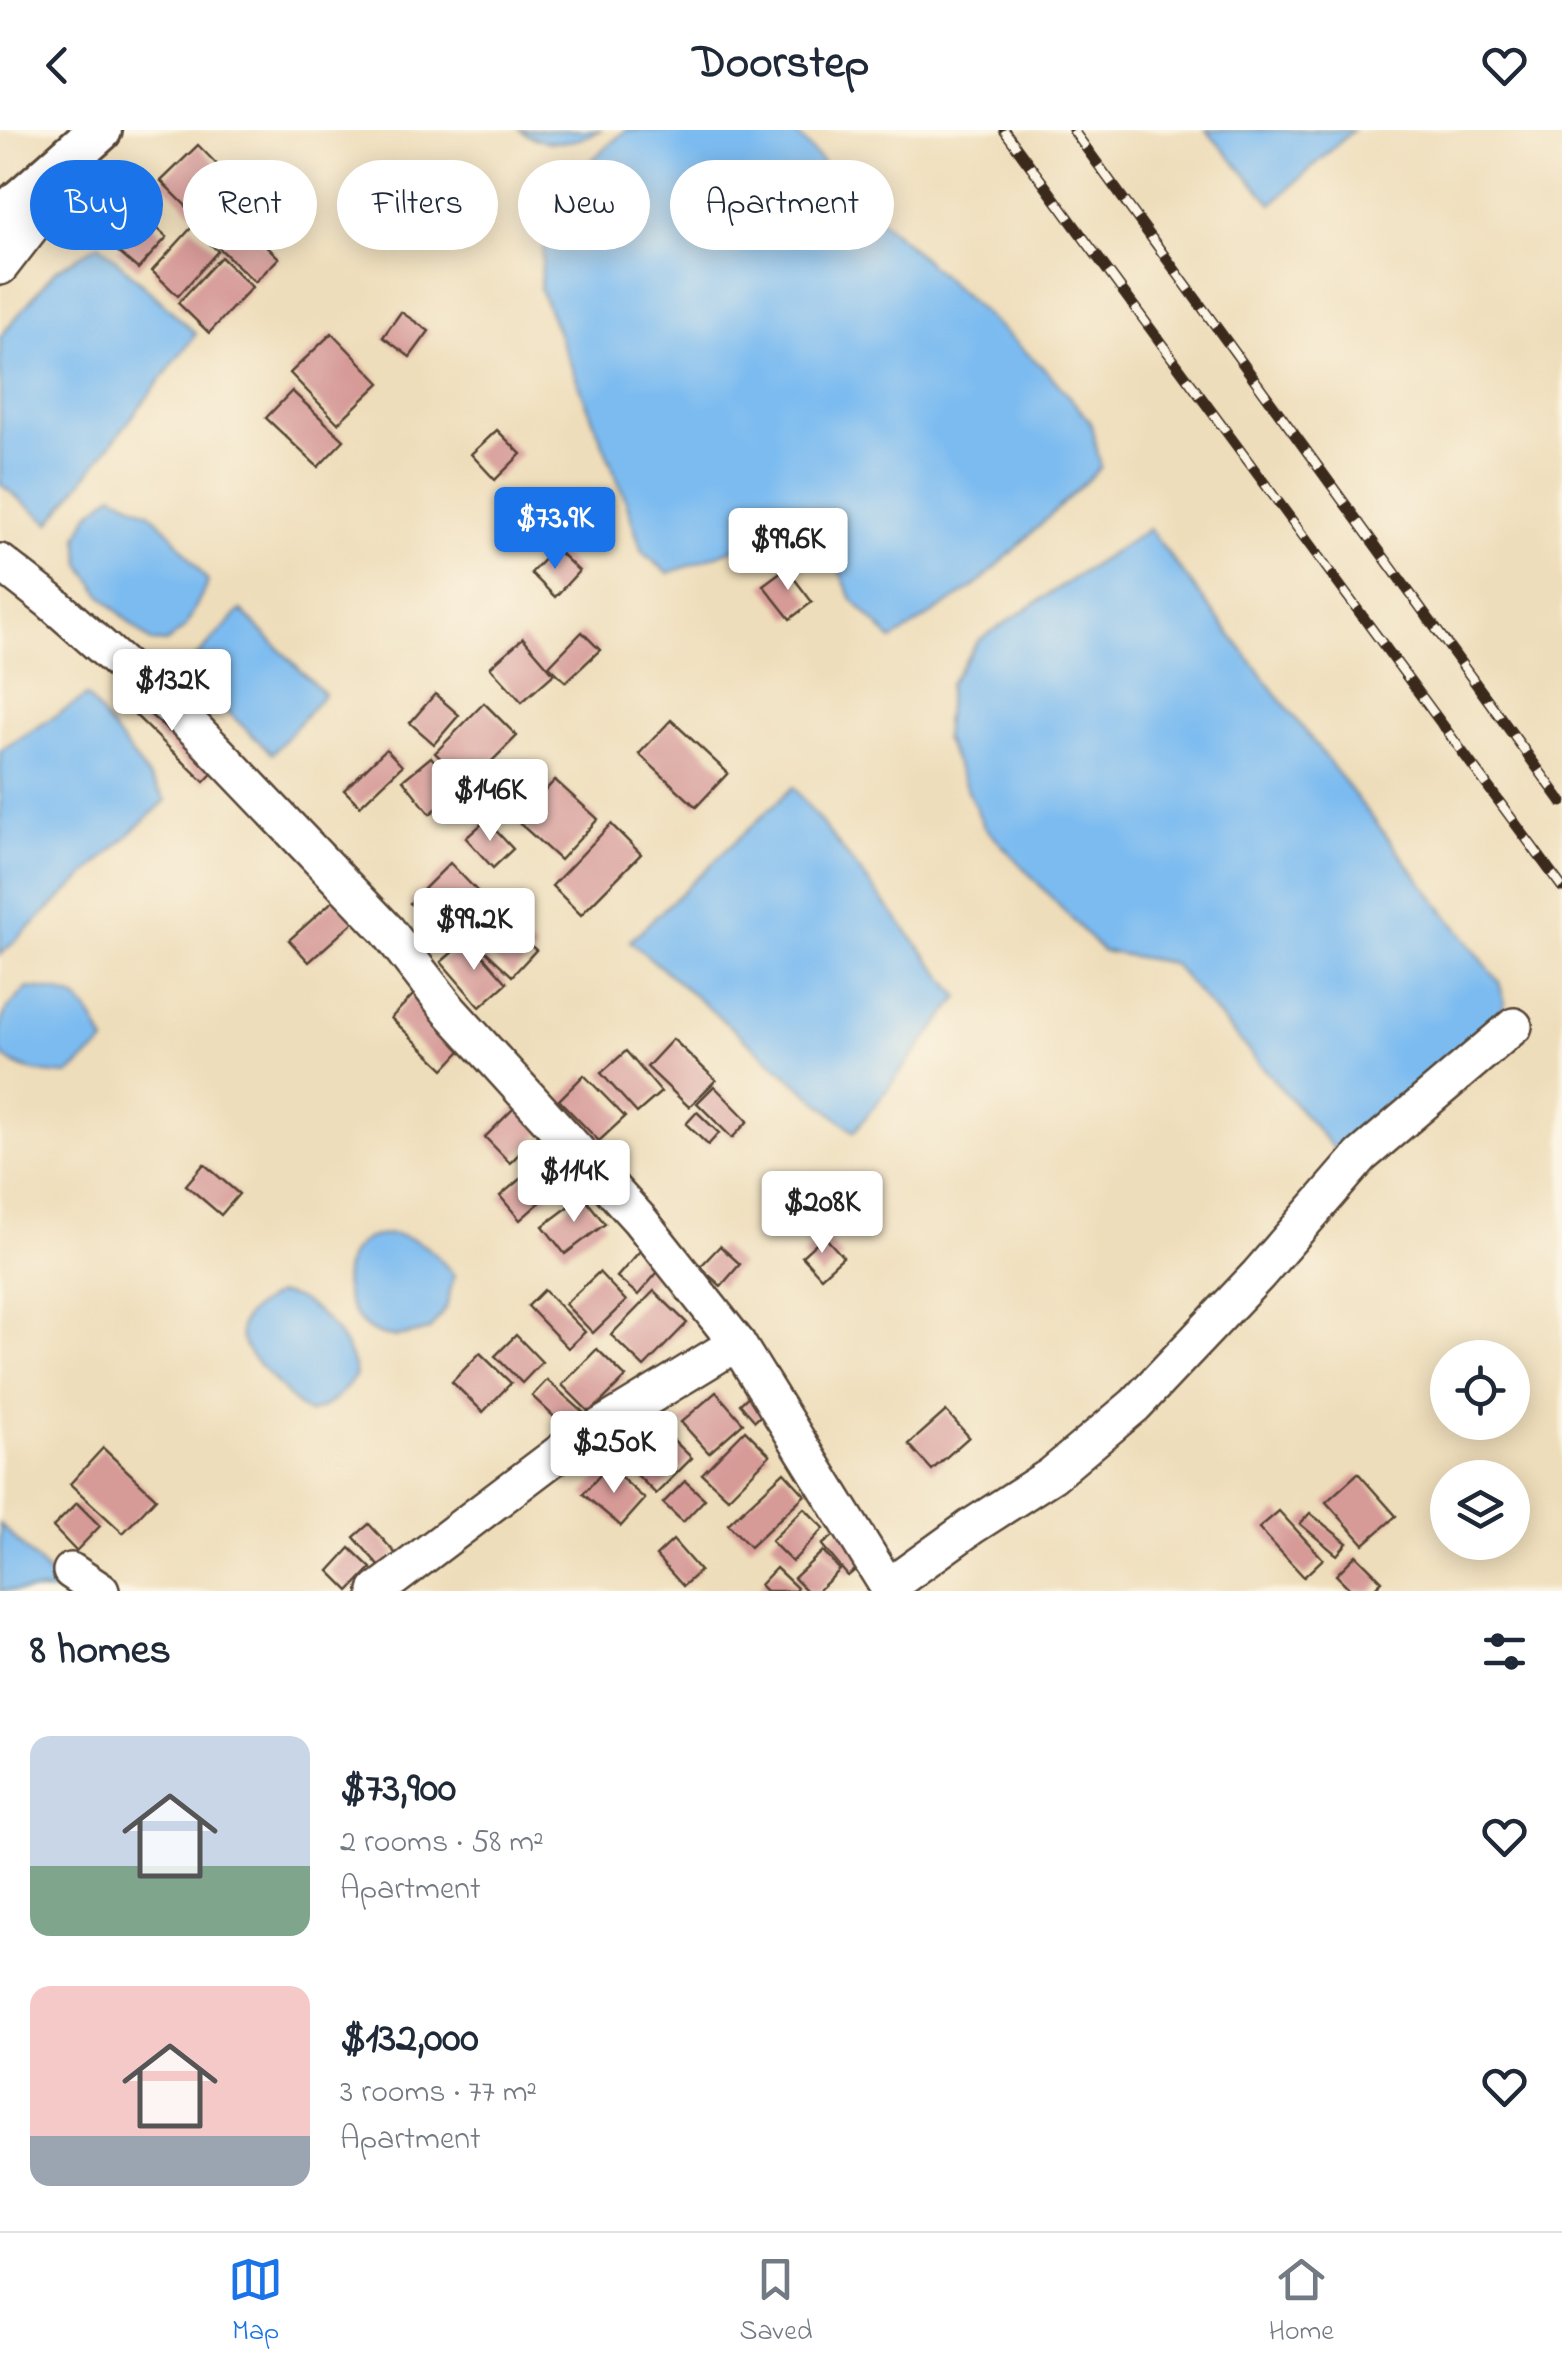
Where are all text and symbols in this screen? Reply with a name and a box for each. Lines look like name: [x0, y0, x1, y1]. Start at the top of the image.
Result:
text: Doorstep: [693, 32, 869, 98]
icon: back: [30, 38, 85, 93]
icon: heart: [1477, 38, 1532, 93]
chip: Buy: [30, 160, 163, 250]
chip: Rent: [183, 160, 317, 250]
chip: Filters: [337, 160, 498, 250]
chip: New: [518, 160, 650, 250]
chip: Apartment: [670, 160, 894, 250]
pin: $73.9K: [474, 487, 636, 572]
text: $73.9K: [516, 496, 594, 543]
pin: $99.6K: [707, 508, 869, 593]
text: $99.6K: [751, 517, 825, 564]
pin: $132K: [102, 649, 242, 734]
text: $132K: [135, 658, 209, 705]
pin: $146K: [420, 759, 560, 844]
text: $146K: [454, 768, 526, 815]
pin: $99.2K: [393, 888, 555, 973]
text: $99.2K: [436, 897, 512, 944]
pin: $114K: [504, 1140, 644, 1225]
text: $114K: [540, 1149, 608, 1196]
pin: $208K: [752, 1171, 892, 1256]
text: $208K: [784, 1180, 860, 1227]
map controls: [1430, 1340, 1530, 1560]
button: locate: [1430, 1340, 1530, 1440]
pin: $250K: [544, 1411, 684, 1496]
text: $250K: [573, 1420, 655, 1467]
button: layers: [1430, 1460, 1530, 1560]
text: 8 homes: [30, 1621, 171, 1682]
icon: filters: [1477, 1624, 1532, 1679]
text: $73,900: [340, 1759, 456, 1820]
icon: home: [110, 1776, 230, 1896]
icon: heart: [1477, 1809, 1532, 1864]
text: 2 rooms · 58 m²: [340, 1820, 544, 1867]
text: Apartment: [340, 1867, 481, 1914]
text: $132,000: [340, 2009, 479, 2070]
icon: home: [110, 2026, 230, 2146]
icon: heart: [1477, 2059, 1532, 2114]
text: 3 rooms · 77 m²: [340, 2070, 537, 2117]
text: Apartment: [340, 2117, 481, 2164]
tab: Map: [228, 2252, 283, 2353]
tab: Saved: [739, 2252, 812, 2353]
tab: Home: [1269, 2252, 1334, 2353]

